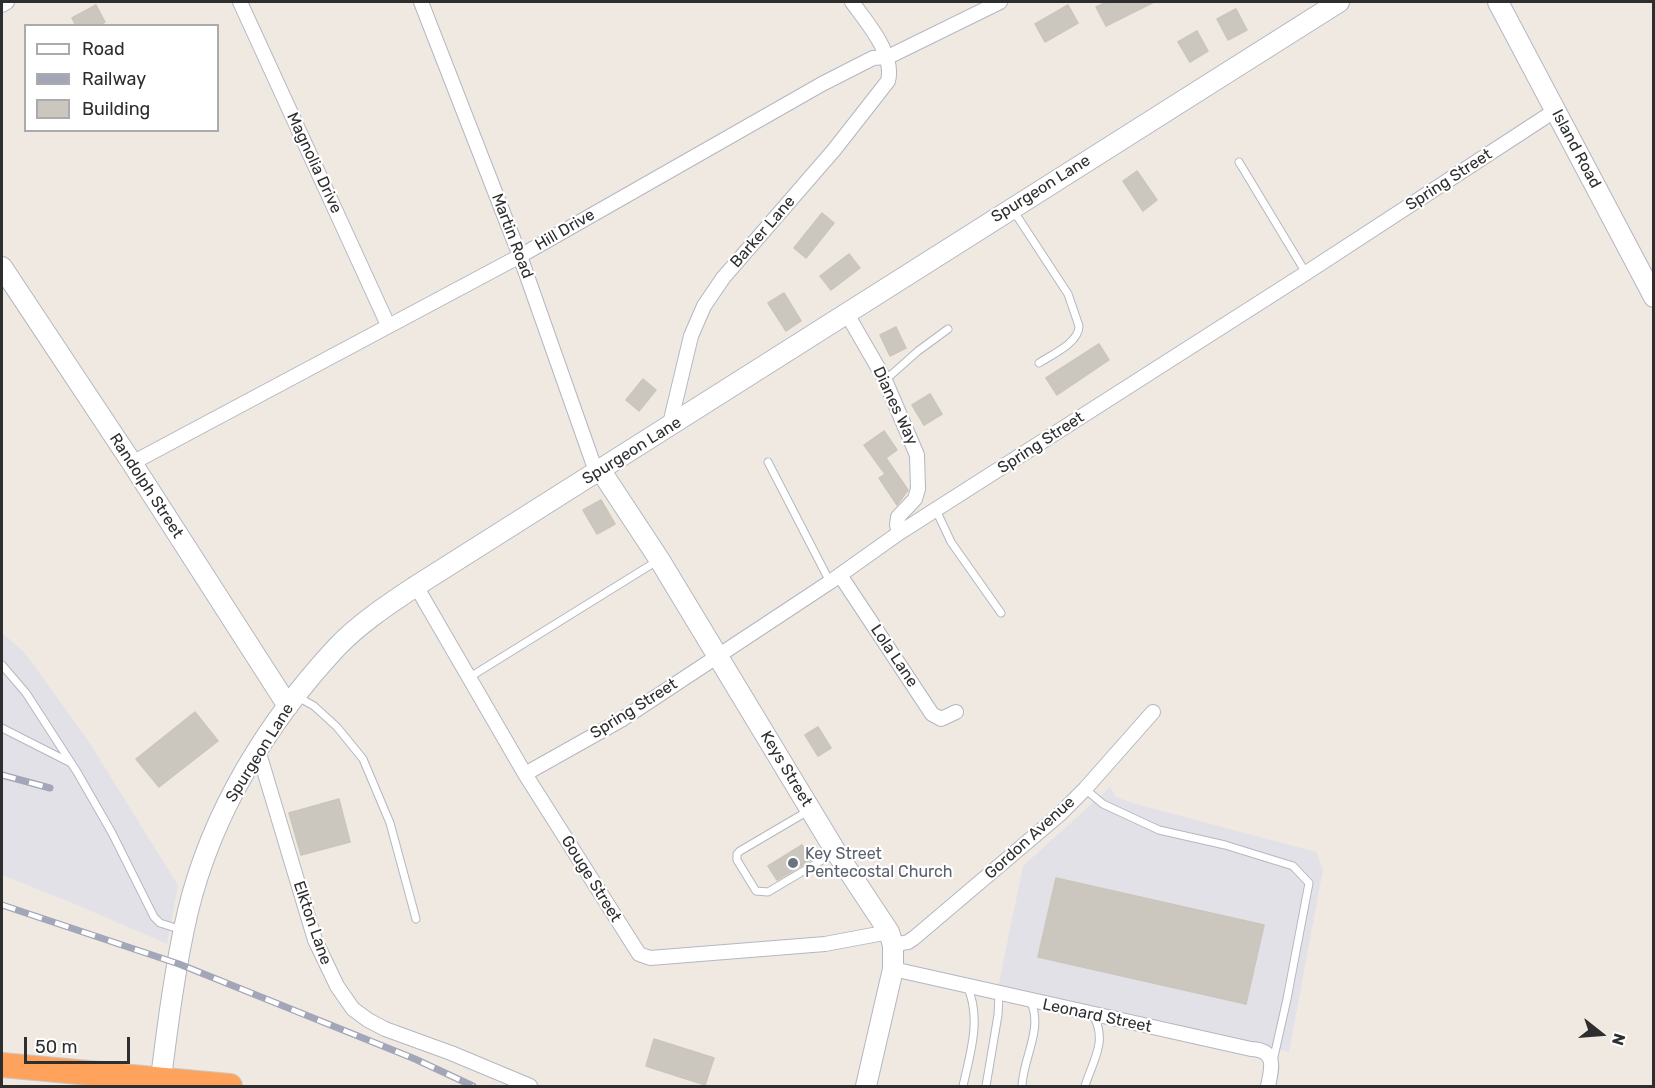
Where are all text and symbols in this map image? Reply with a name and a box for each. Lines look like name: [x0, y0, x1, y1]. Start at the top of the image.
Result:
legend: [24, 24, 219, 132]
text: Road: [82, 38, 125, 60]
text: Railway: [82, 68, 146, 90]
text: Building: [82, 98, 150, 120]
street label: Island Road: [1547, 106, 1605, 192]
street label: Magnolia Drive: [282, 110, 346, 216]
street label: Spring Street: [1402, 145, 1496, 215]
street label: Spurgeon Lane: [988, 151, 1094, 227]
street label: Martin Road: [487, 191, 537, 281]
street label: Barker Lane: [727, 192, 799, 272]
street label: Hill Drive: [532, 205, 598, 255]
street label: Dianes Way: [868, 364, 922, 448]
street label: Spring Street: [994, 408, 1088, 478]
street label: Spurgeon Lane: [579, 413, 685, 489]
street label: Randolph Street: [105, 430, 187, 542]
street label: Lola Lane: [866, 621, 922, 691]
street label: Spring Street: [587, 675, 681, 743]
street label: Spurgeon Lane: [222, 700, 298, 806]
street label: Keys Street: [756, 728, 816, 810]
street label: Gordon Avenue: [981, 793, 1079, 883]
street label: Gouge Street: [557, 832, 625, 926]
place label: Key Street Pentecostal Church: [805, 844, 953, 882]
marker: Key Street Pentecostal Church: [786, 856, 800, 870]
street label: Elkton Lane: [289, 879, 335, 967]
street label: Leonard Street: [1041, 995, 1153, 1037]
north arrow: [1571, 1004, 1631, 1064]
scale bar: [27, 1025, 134, 1063]
text: N: [1608, 1031, 1629, 1048]
text: 50 m: [35, 1036, 78, 1058]

